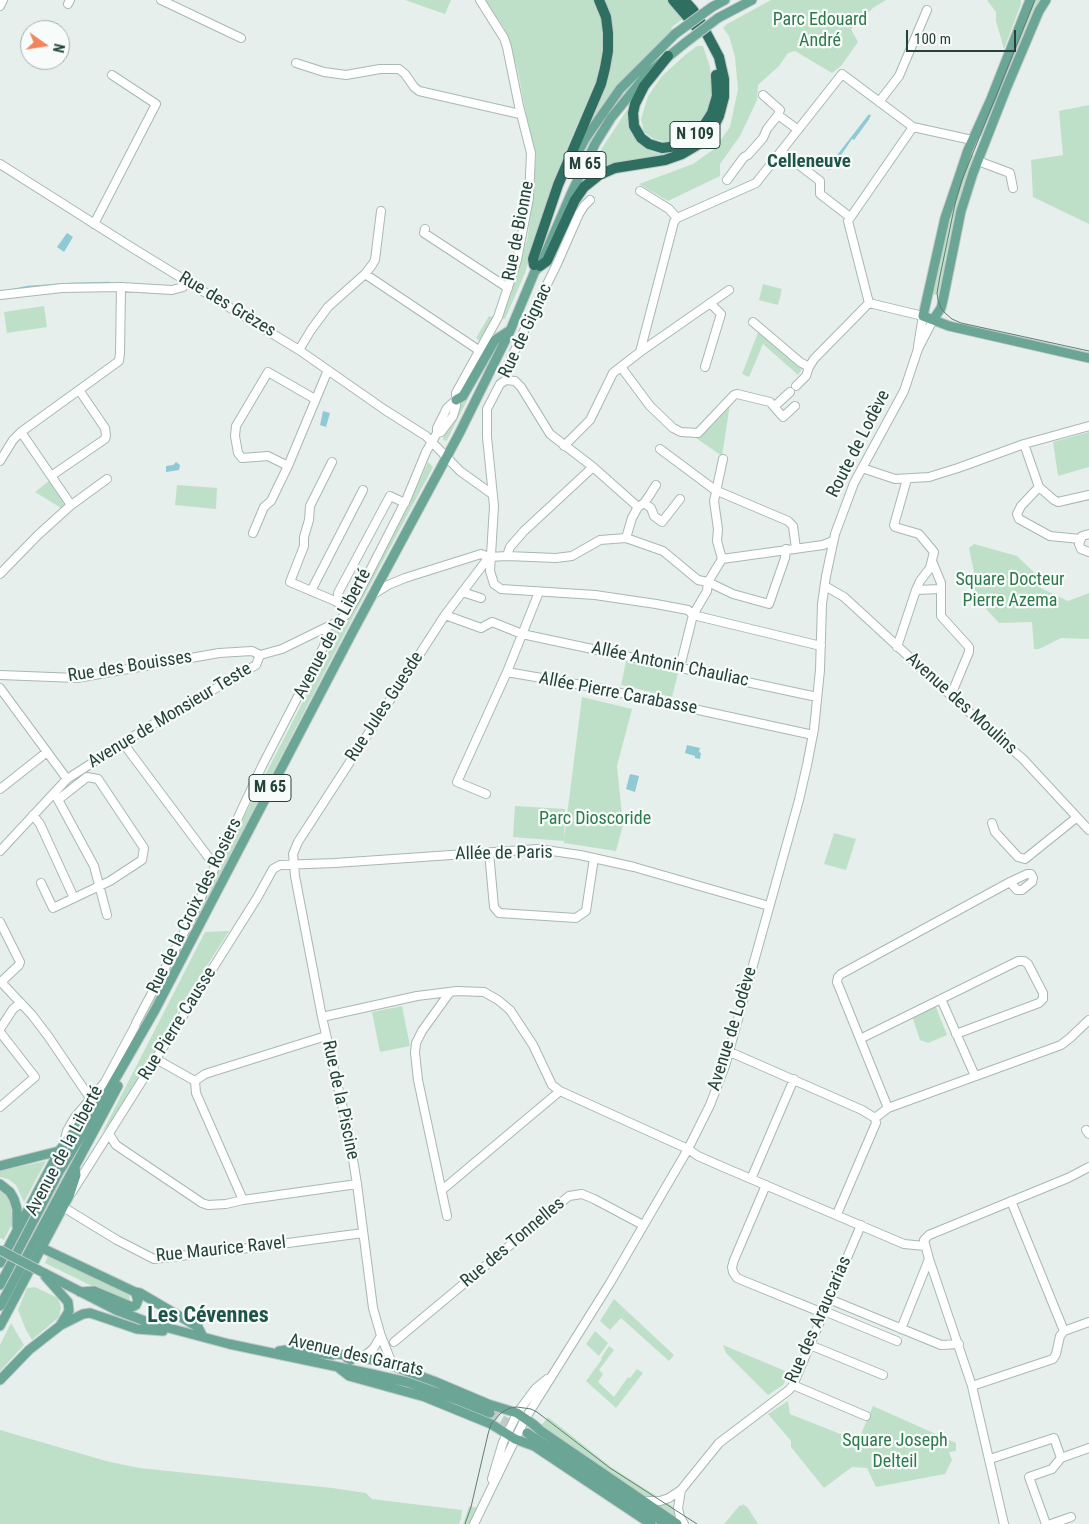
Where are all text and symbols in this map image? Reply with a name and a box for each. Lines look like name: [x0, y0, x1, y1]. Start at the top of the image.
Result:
park label: Parc Edouard André: [773, 9, 867, 52]
north arrow: [20, 20, 70, 70]
scale bar: [909, 20, 1019, 52]
text: 100 m: [914, 30, 951, 48]
text: N: [50, 42, 67, 54]
road number: N 109: [670, 122, 720, 148]
district label: Celleneuve: [767, 151, 851, 173]
road number: M 65: [564, 152, 606, 178]
street label: Rue de Bionne: [499, 179, 539, 283]
street label: Rue des Grèzes: [175, 268, 279, 342]
street label: Rue de Gignac: [495, 280, 557, 382]
street label: Route de Lodève: [823, 387, 895, 501]
street label: Avenue de la Liberté: [290, 565, 376, 703]
park label: Square Docteur Pierre Azema: [955, 569, 1065, 612]
street label: Allée Antonin Chauliac: [589, 638, 751, 692]
street label: Rue des Bouisses: [66, 647, 194, 687]
street label: Rue Jules Guesde: [341, 648, 429, 766]
street label: Avenue des Moulins: [901, 648, 1021, 760]
street label: Avenue de Monsieur Teste: [84, 659, 256, 773]
street label: Allée Pierre Carabasse: [537, 668, 699, 720]
road number: M 65: [249, 774, 291, 801]
park label: Parc Dioscoride: [539, 808, 651, 830]
street label: Rue de la Croix des Rosiers: [143, 815, 247, 997]
street label: Allée de Paris: [455, 842, 553, 866]
street label: Rue Pierre Causse: [135, 964, 221, 1084]
street label: Avenue de Lodève: [704, 964, 762, 1094]
street label: Rue de la Piscine: [317, 1039, 363, 1161]
street label: Avenue de la Liberté: [22, 1082, 108, 1220]
street label: Rue des Tonnelles: [457, 1193, 569, 1293]
street label: Rue Maurice Ravel: [155, 1232, 287, 1268]
street label: Rue des Araucarias: [781, 1253, 857, 1387]
district label: Les Cévennes: [147, 1303, 269, 1329]
street label: Avenue des Garrats: [286, 1330, 426, 1382]
park label: Square Joseph Delteil: [842, 1430, 948, 1472]

